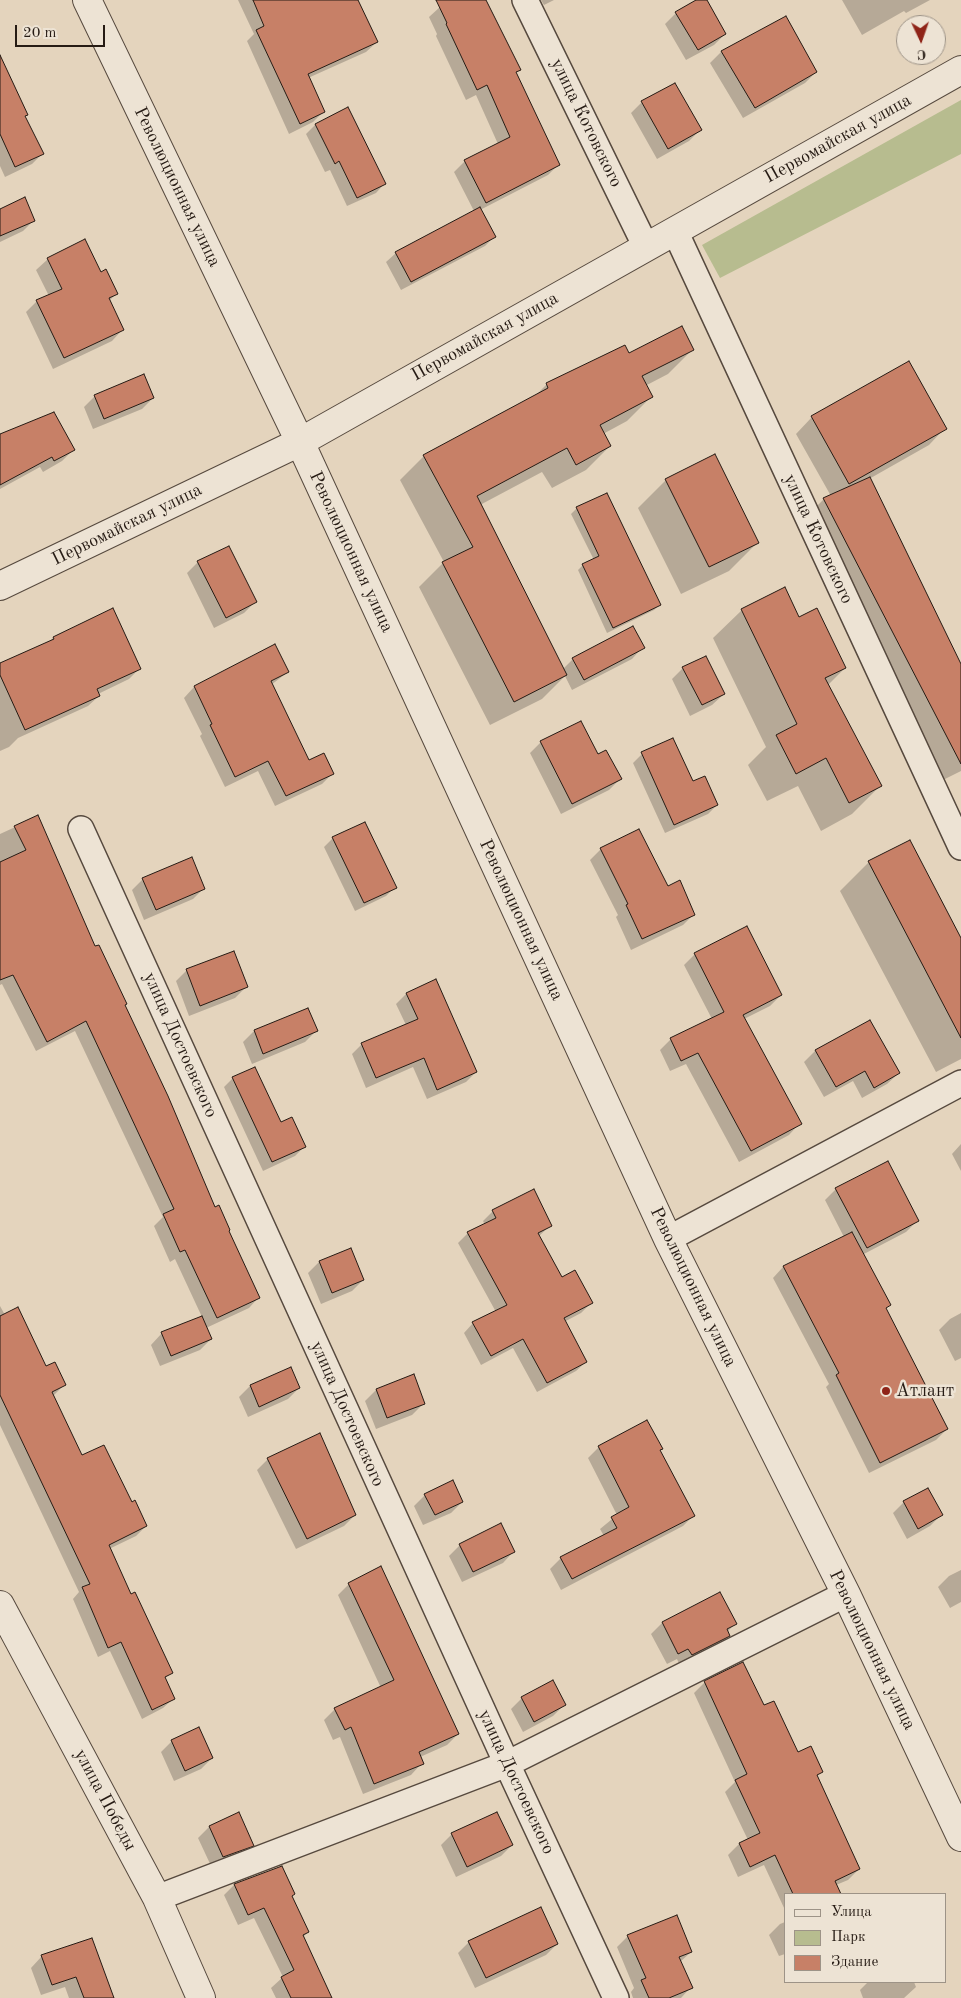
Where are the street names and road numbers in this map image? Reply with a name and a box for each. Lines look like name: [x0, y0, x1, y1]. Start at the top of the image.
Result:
street label: улица Котовского: [545, 55, 627, 191]
street label: Первомайская улица: [761, 90, 915, 188]
street label: Революционная улица: [129, 103, 225, 271]
street label: Первомайская улица: [408, 288, 562, 386]
street label: Революционная улица: [304, 468, 398, 636]
street label: улица Котовского: [778, 471, 858, 607]
street label: Первомайская улица: [48, 479, 206, 571]
street label: Революционная улица: [474, 836, 568, 1004]
street label: улица Достоевского: [138, 969, 222, 1121]
street label: Революционная улица: [645, 1203, 741, 1371]
street label: улица Достоевского: [305, 1338, 389, 1490]
street label: Революционная улица: [824, 1566, 920, 1734]
street label: улица Достоевского: [473, 1706, 559, 1858]
street label: улица Победы: [69, 1745, 141, 1855]

